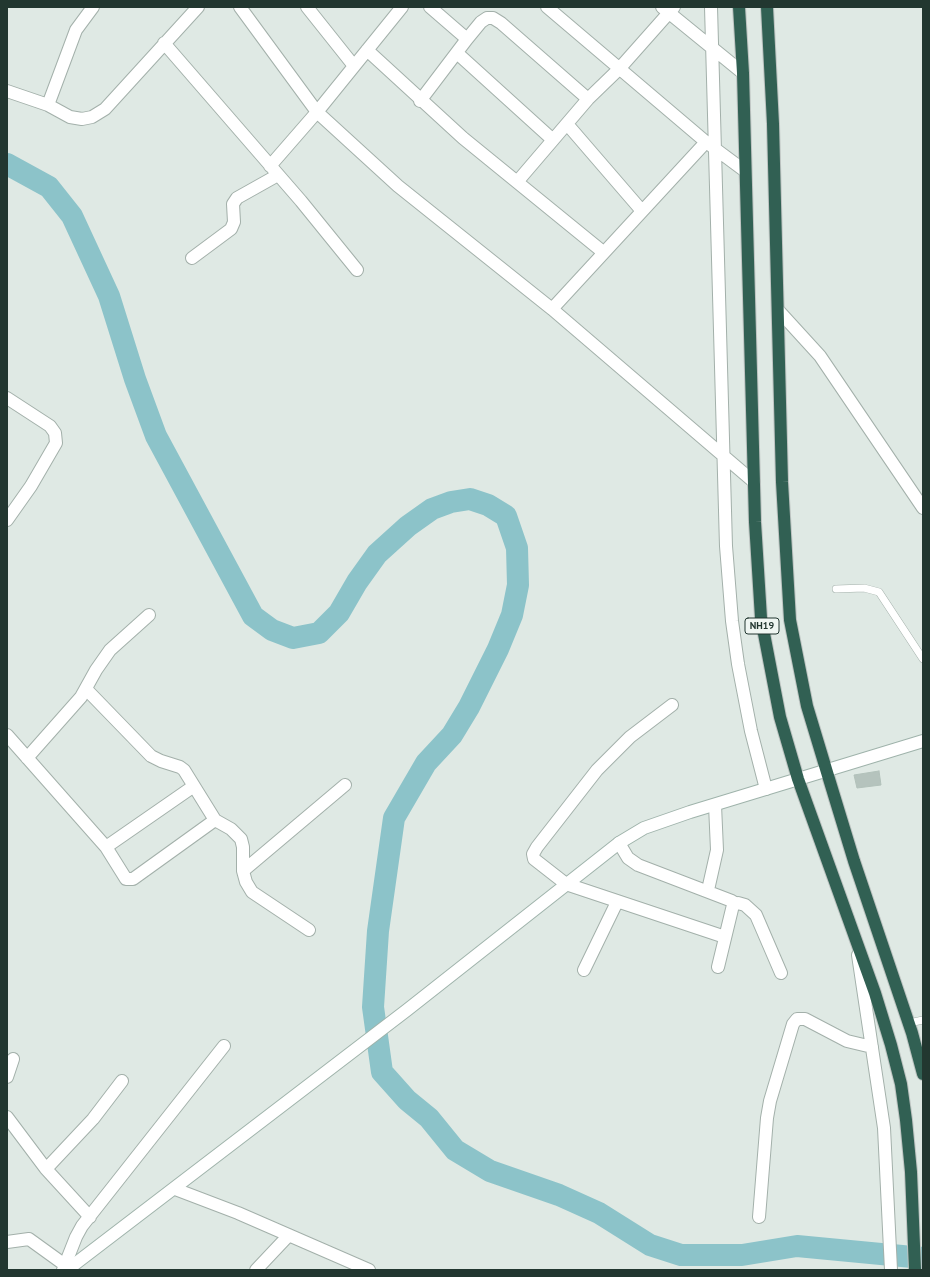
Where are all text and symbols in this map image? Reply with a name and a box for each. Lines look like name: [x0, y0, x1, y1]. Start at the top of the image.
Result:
road number: NH19: [745, 618, 779, 634]

